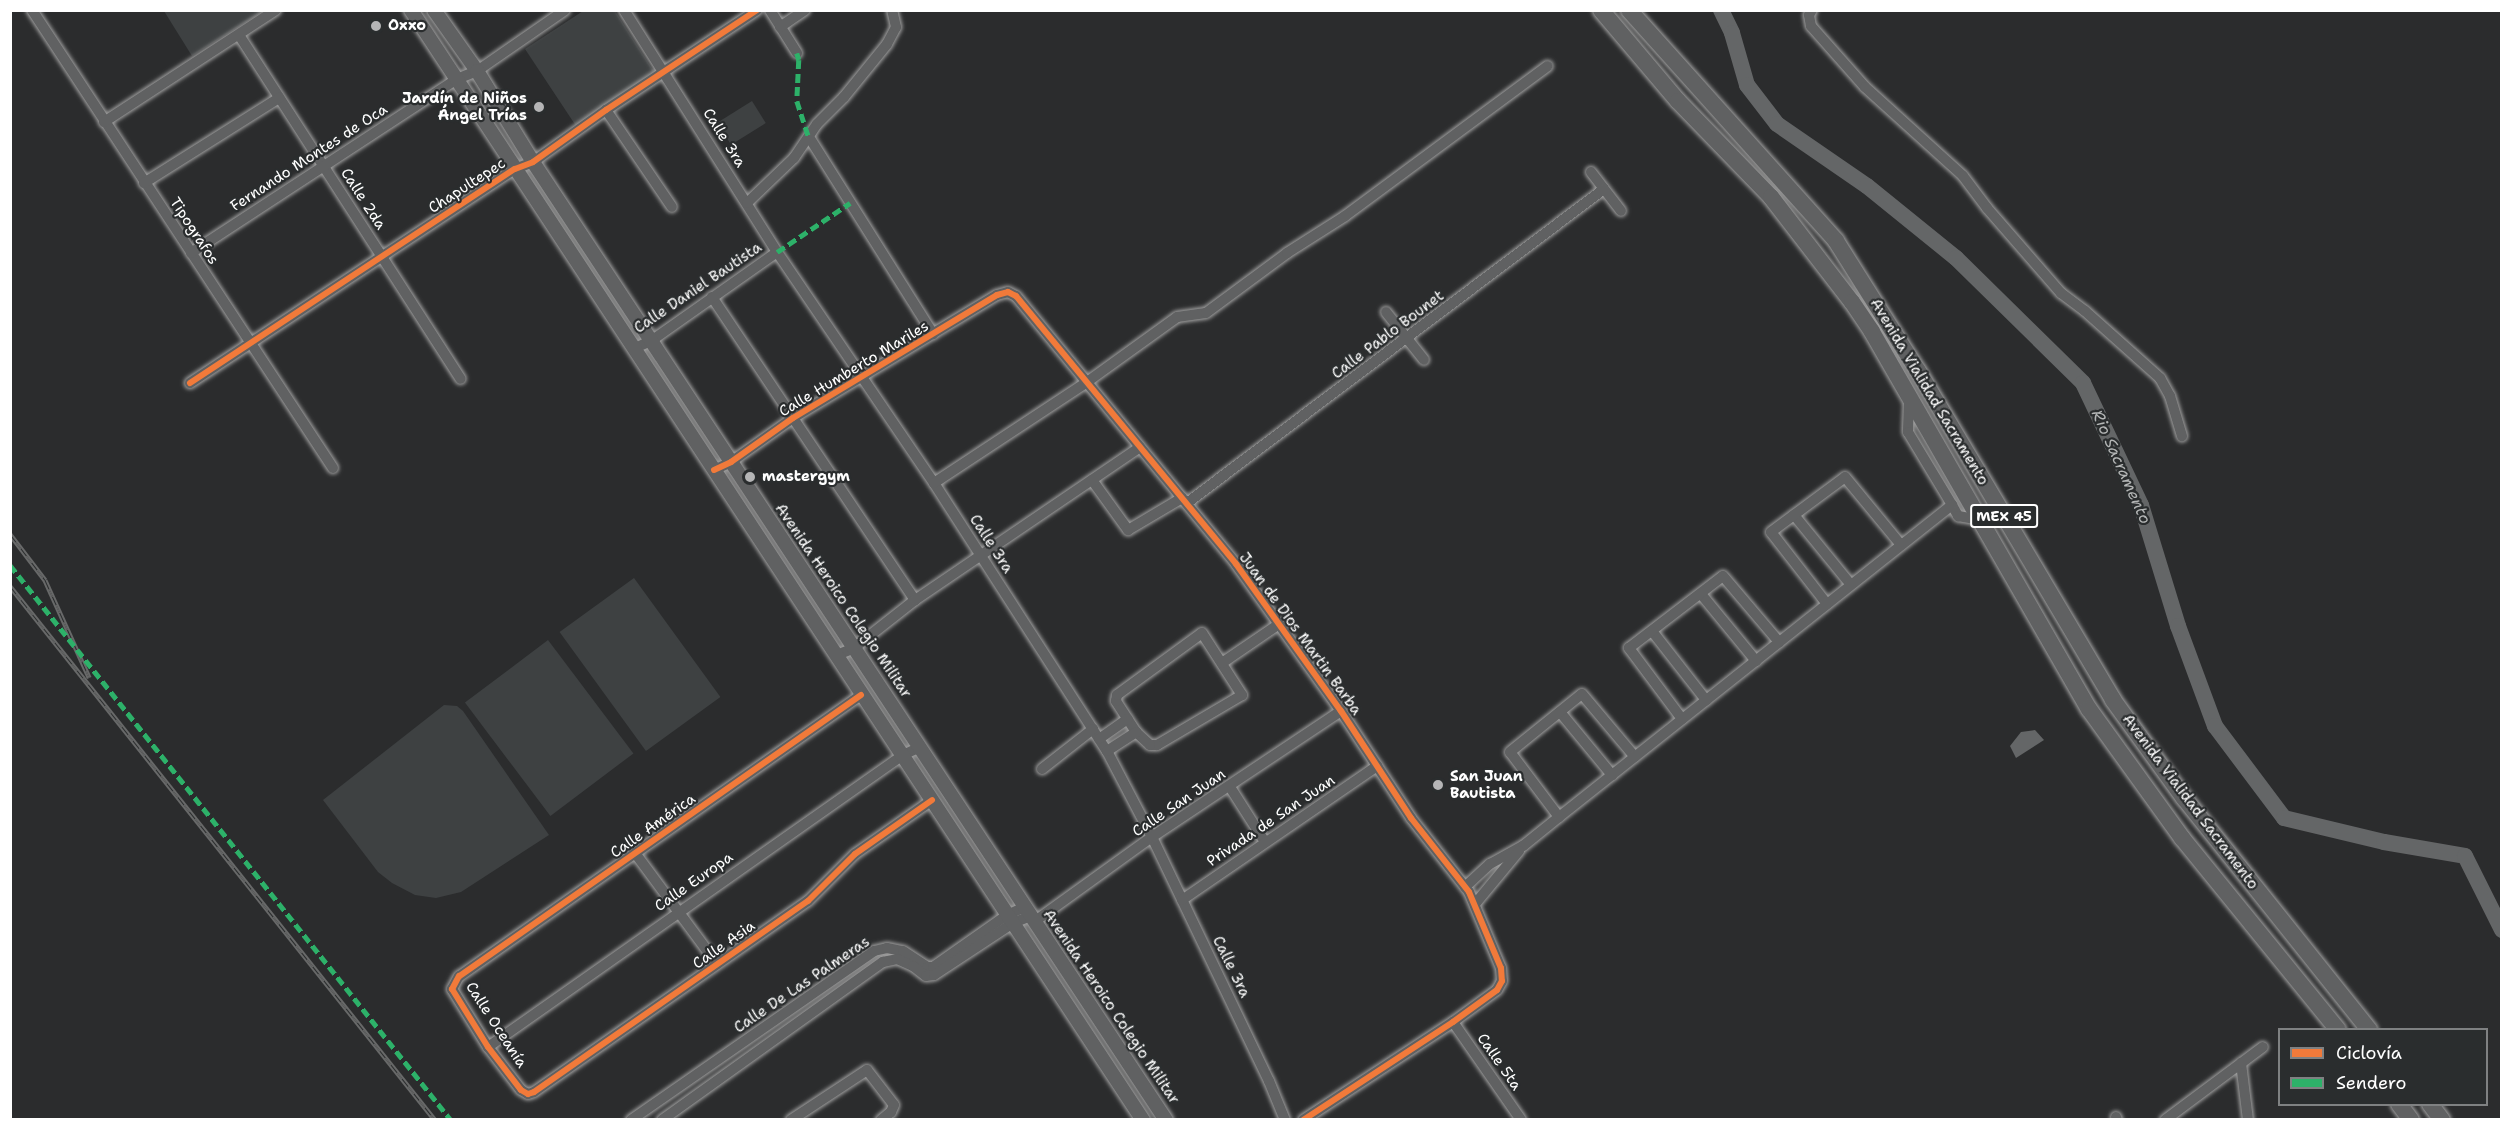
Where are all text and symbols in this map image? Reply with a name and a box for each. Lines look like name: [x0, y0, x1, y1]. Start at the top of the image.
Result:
place label: Oxxo: [388, 17, 426, 35]
marker: Oxxo: [369, 19, 383, 33]
place label: Jardín de Niños Ángel Trías: [402, 89, 527, 124]
marker: Jardín de Niños Ángel Trías: [532, 100, 546, 114]
street label: Fernando Montes de Oca: [227, 101, 391, 215]
street label: Calle 3ra: [699, 105, 749, 171]
street label: Chapultepec: [425, 155, 509, 217]
street label: Calle 2da: [337, 165, 389, 233]
street label: Tipografos: [166, 194, 222, 268]
street label: Calle Daniel Bautista: [631, 239, 765, 337]
street label: Calle Pablo Bounet: [1328, 287, 1448, 383]
street label: Avenida Vialidad Sacramento: [1866, 295, 1992, 489]
street label: Calle Humberto Mariles: [776, 317, 932, 421]
water label: Rio Sacramento: [2087, 407, 2155, 527]
place label: mastergym: [762, 468, 850, 486]
marker: mastergym: [743, 470, 757, 484]
street label: Avenida Heroico Colegio Militar: [771, 500, 915, 702]
road number: MEX 45: [1970, 505, 2038, 527]
street label: Calle 3ra: [965, 511, 1017, 577]
street label: Juan de Dios Martin Barba: [1235, 549, 1365, 719]
street label: Avenida Vialidad Sacramento: [2118, 711, 2262, 893]
street label: Calle San Juan: [1129, 765, 1229, 841]
place label: San Juan Bautista: [1450, 767, 1523, 802]
street label: Privada de San Juan: [1204, 771, 1338, 871]
marker: San Juan Bautista: [1431, 778, 1445, 792]
street label: Calle América: [607, 790, 699, 862]
street label: Calle Europa: [651, 848, 737, 916]
street label: Avenida Heroico Colegio Militar: [1039, 906, 1183, 1108]
street label: Calle Asia: [689, 917, 759, 973]
street label: Calle De Las Palmeras: [731, 933, 873, 1037]
street label: Calle 3ra: [1208, 933, 1254, 1001]
street label: Calle Oceanía: [462, 979, 530, 1071]
legend: [2278, 1028, 2488, 1106]
street label: Calle 5ta: [1473, 1030, 1525, 1094]
text: Ciclovía: [2336, 1041, 2402, 1065]
text: Sendero: [2336, 1071, 2406, 1095]

